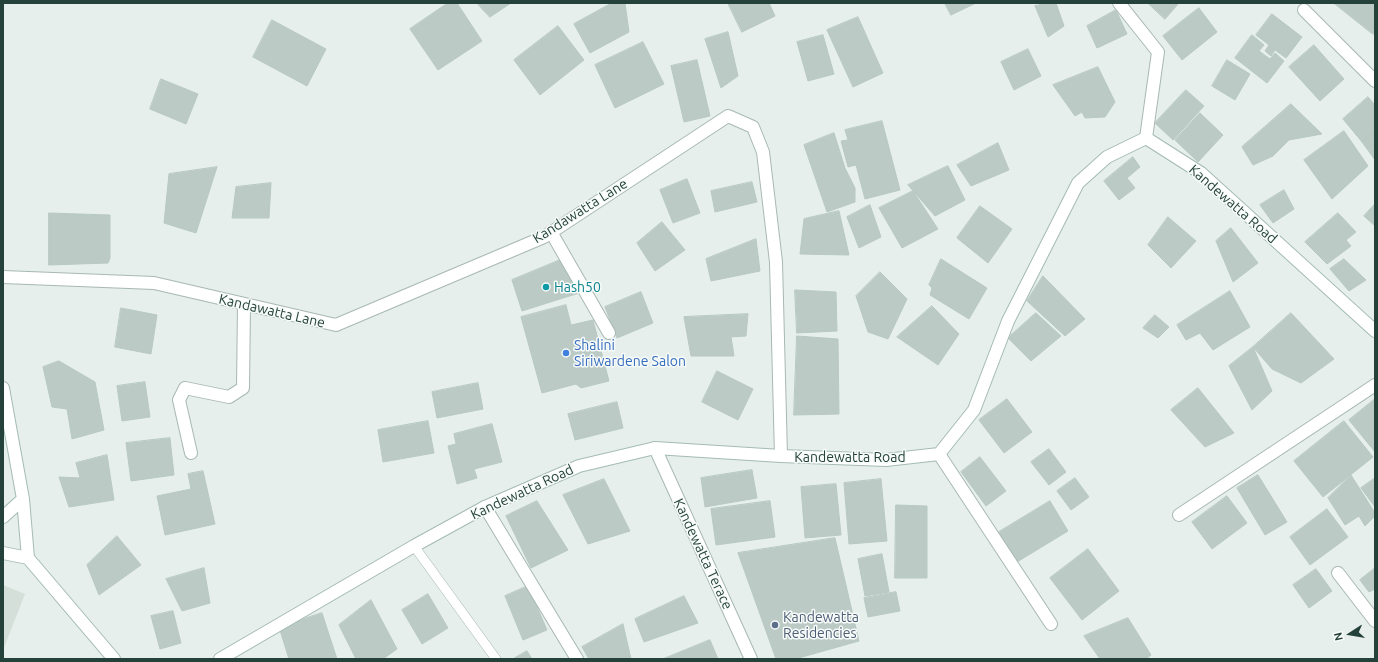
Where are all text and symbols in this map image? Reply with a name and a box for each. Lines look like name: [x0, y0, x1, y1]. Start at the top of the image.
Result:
street label: Kandewatta Road: [1185, 161, 1281, 247]
street label: Kandawatta Lane: [530, 175, 630, 247]
place label: Hash50: [554, 279, 601, 295]
marker: Hash50: [541, 282, 551, 292]
street label: Kandawatta Lane: [217, 291, 327, 331]
place label: Shalini Siriwardene Salon: [574, 337, 686, 370]
marker: Shalini Siriwardene Salon: [561, 348, 571, 358]
street label: Kandewatta Road: [794, 449, 906, 465]
street label: Kandewatta Road: [468, 461, 576, 523]
street label: Kandewatta Terace: [670, 496, 736, 612]
place label: Kandewatta Residencies: [783, 609, 859, 642]
north arrow: [1330, 614, 1370, 654]
marker: Kandewatta Residencies: [770, 620, 780, 630]
text: N: [1332, 631, 1345, 642]

